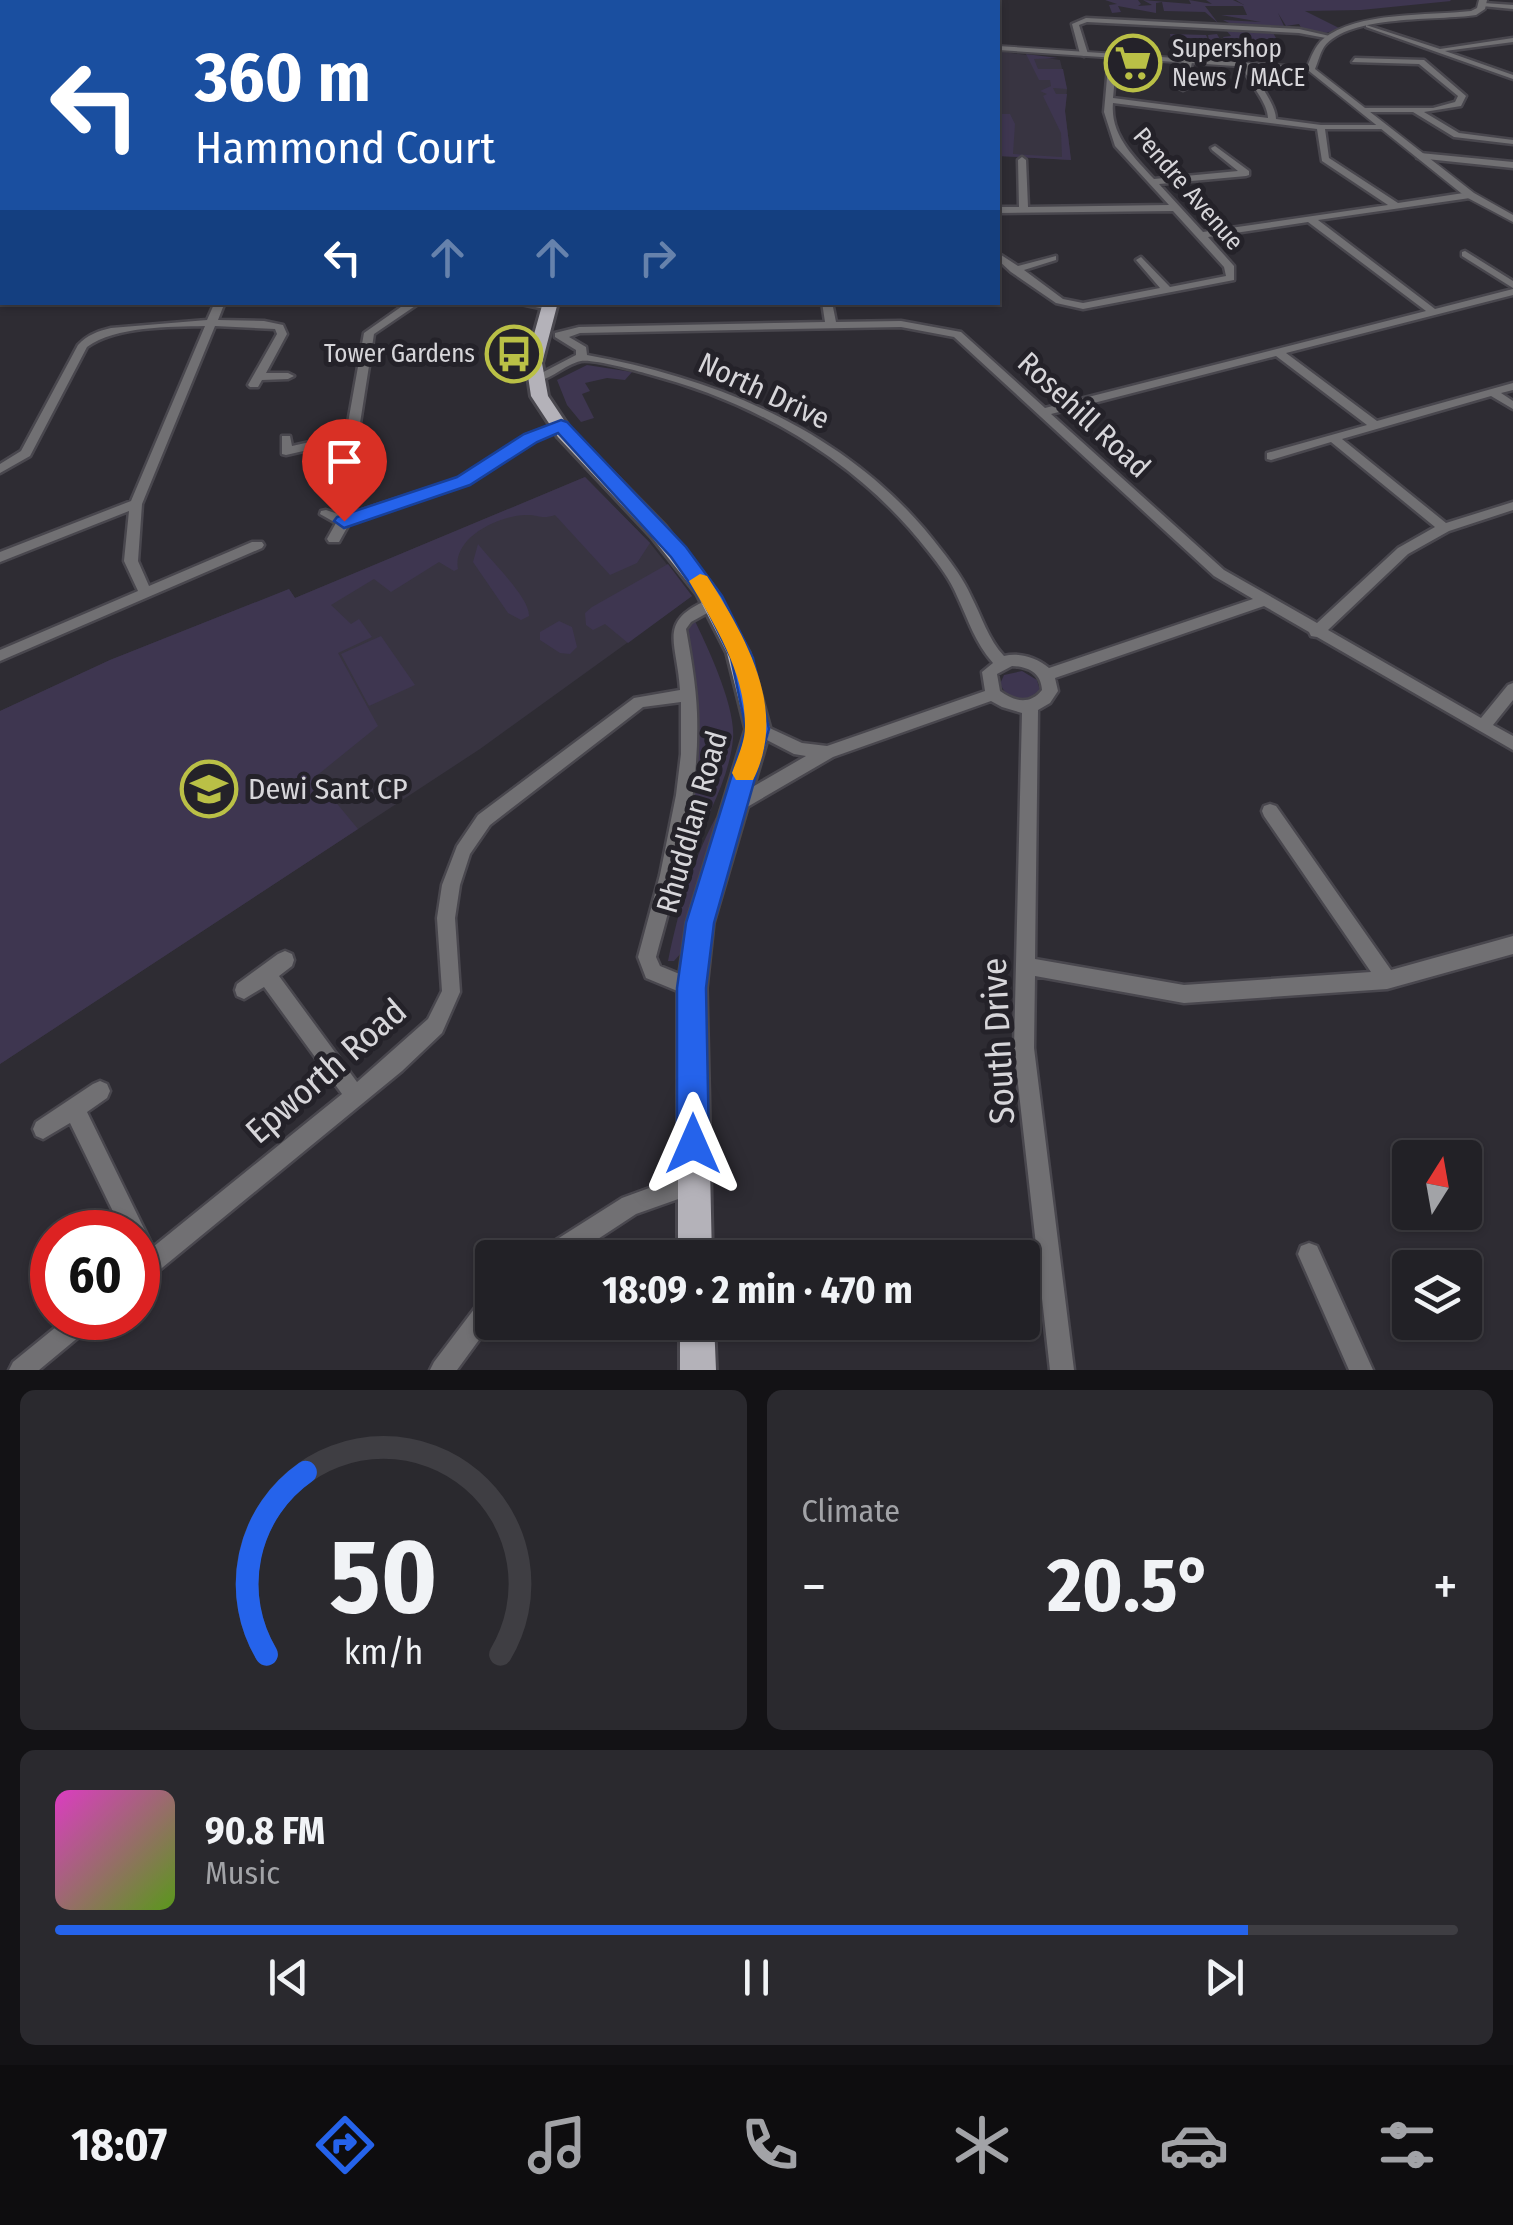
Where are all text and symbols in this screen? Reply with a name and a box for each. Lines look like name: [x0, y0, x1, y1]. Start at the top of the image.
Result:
supermarket icon: Supershop News / MACE: [1103, 33, 1163, 93]
place label: Supershop News / MACE: [1172, 34, 1305, 93]
text: 360 m: [195, 36, 371, 120]
icon: left: [30, 40, 160, 170]
text: Hammond Court: [195, 121, 495, 175]
street label: Pendre Avenue: [1127, 122, 1249, 256]
icon: left: [315, 230, 370, 285]
icon: ahead: [420, 230, 475, 285]
icon: ahead: [525, 230, 580, 285]
icon: right: [630, 230, 685, 285]
bus stop icon: Tower Gardens: [484, 324, 544, 384]
place label: Tower Gardens: [324, 339, 475, 369]
street label: North Drive: [693, 345, 835, 437]
street label: Rosehill Road: [1010, 345, 1158, 485]
pin: [302, 419, 387, 522]
icon: arrive: [317, 434, 372, 489]
street label: Rhuddlan Road: [649, 727, 735, 917]
school or university icon: Dewi Sant CP: [179, 759, 239, 819]
place label: Dewi Sant CP: [248, 771, 408, 807]
street label: South Drive: [973, 957, 1023, 1125]
street label: Epworth Road: [237, 990, 415, 1152]
position arrow: [641, 1092, 745, 1196]
north arrow: [1392, 1140, 1482, 1230]
map controls: [1392, 1140, 1482, 1340]
speed limit sign: 60: [30, 1210, 160, 1340]
button: layers: [1392, 1250, 1482, 1340]
text: 18:09 · 2 min · 470 m: [602, 1267, 913, 1313]
text: Climate: [802, 1492, 900, 1530]
text: 50: [329, 1515, 437, 1640]
text: 20.5°: [1047, 1541, 1212, 1631]
text: −: [802, 1554, 826, 1620]
text: +: [1433, 1554, 1458, 1620]
text: km/h: [343, 1631, 423, 1673]
text: 90.8 FM: [205, 1808, 325, 1854]
text: Music: [205, 1854, 280, 1892]
icon: previous: [261, 1950, 316, 2005]
icon: pause: [729, 1950, 784, 2005]
icon: next: [1197, 1950, 1252, 2005]
icon: directions: [310, 2110, 380, 2180]
icon: music: [522, 2110, 592, 2180]
icon: phone: [735, 2110, 805, 2180]
icon: climate: [947, 2110, 1017, 2180]
icon: car: [1159, 2110, 1229, 2180]
icon: filters: [1372, 2110, 1442, 2180]
text: 18:07: [71, 2118, 167, 2172]

